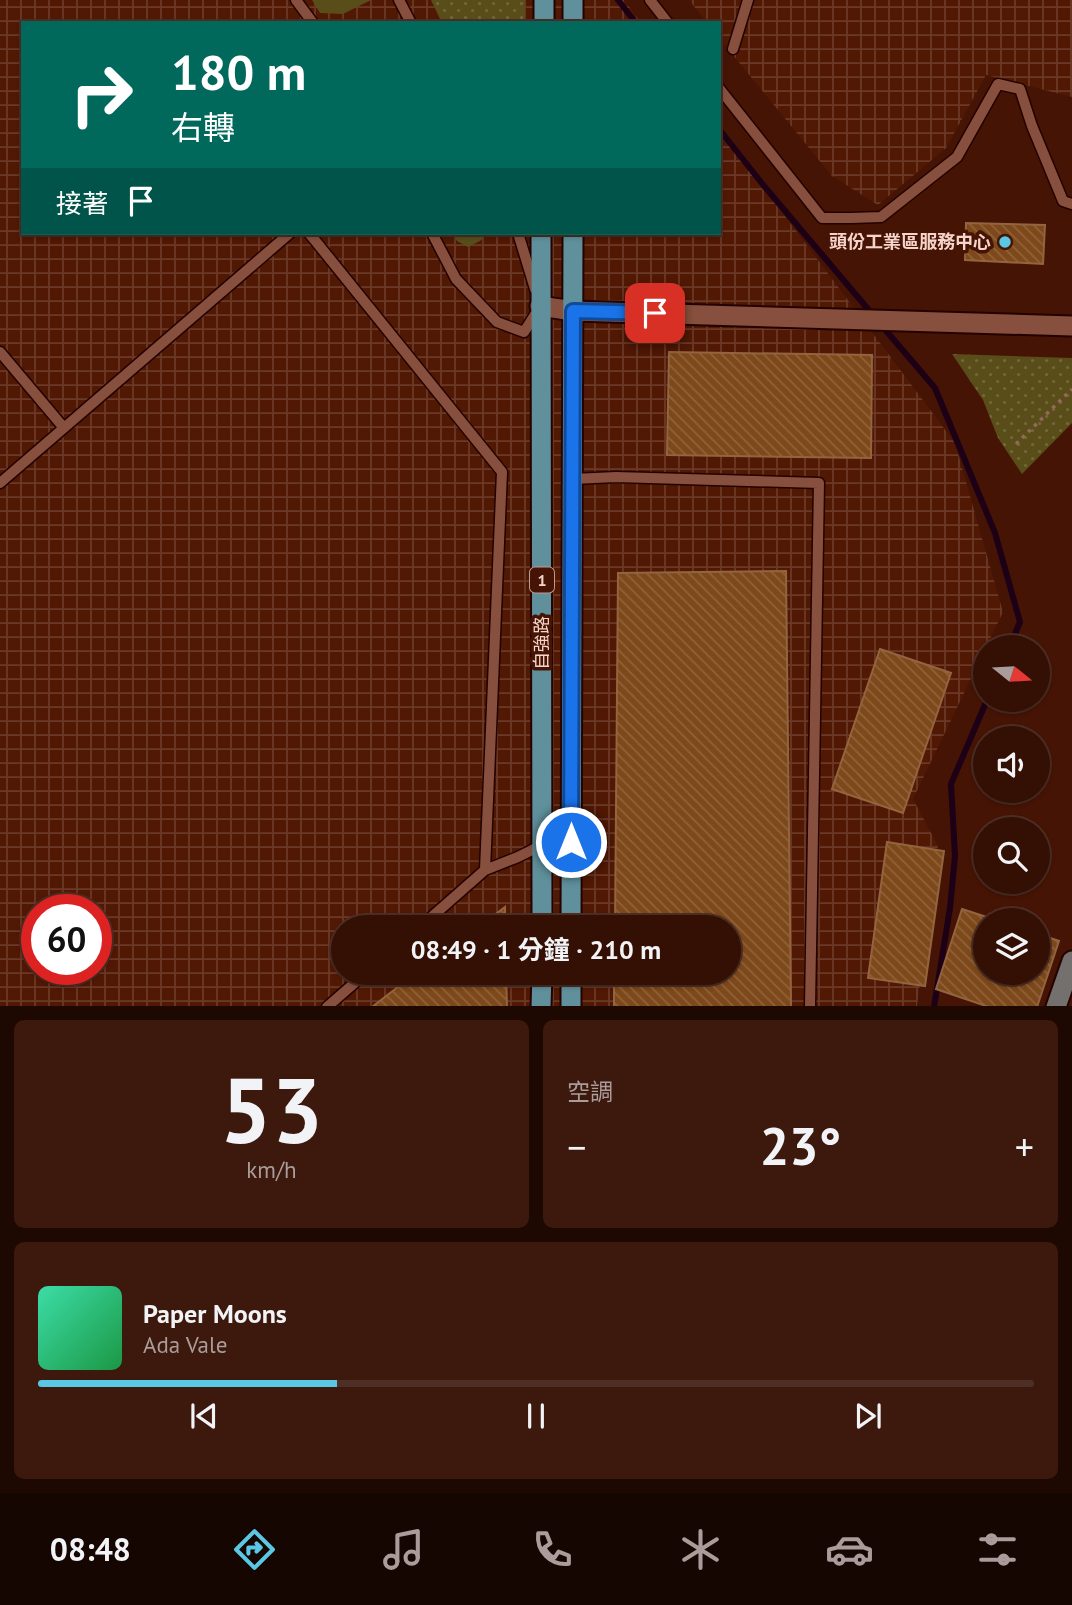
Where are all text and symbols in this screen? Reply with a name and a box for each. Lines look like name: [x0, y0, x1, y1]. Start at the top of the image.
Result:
text: 180 m: [171, 40, 306, 104]
icon: right: [56, 49, 147, 140]
text: 右轉: [171, 106, 235, 148]
icon: arrive: [122, 182, 160, 220]
text: 接著: [56, 187, 108, 220]
place label: 頭份工業區服務中心: [829, 230, 991, 253]
marker: 頭份工業區服務中心: [997, 234, 1013, 250]
pin: [625, 283, 685, 343]
icon: arrive: [636, 294, 674, 332]
road number: 1: [530, 568, 554, 593]
street label: 自強路: [530, 616, 553, 670]
north arrow: [973, 635, 1050, 712]
map controls: [973, 635, 1050, 985]
button: sound: [973, 726, 1050, 803]
position arrow: [534, 805, 608, 879]
button: search: [973, 817, 1050, 894]
speed limit sign: 60: [21, 894, 112, 985]
button: layers: [973, 908, 1050, 985]
text: 08:49 · 1 分鐘 · 210 m: [411, 933, 661, 966]
text: 53: [220, 1050, 323, 1168]
text: 空調: [567, 1077, 613, 1106]
text: 23°: [760, 1112, 841, 1179]
text: −: [567, 1122, 586, 1171]
text: +: [1015, 1122, 1034, 1171]
text: km/h: [246, 1155, 297, 1184]
text: Paper Moons: [143, 1297, 287, 1330]
text: Ada Vale: [143, 1330, 227, 1359]
icon: previous: [185, 1397, 223, 1435]
icon: pause: [517, 1397, 555, 1435]
icon: next: [849, 1397, 887, 1435]
icon: directions: [230, 1525, 279, 1574]
icon: music: [379, 1525, 428, 1574]
icon: phone: [528, 1525, 577, 1574]
icon: climate: [676, 1525, 725, 1574]
icon: car: [825, 1525, 874, 1574]
icon: filters: [973, 1525, 1022, 1574]
text: 08:48: [50, 1528, 131, 1570]

